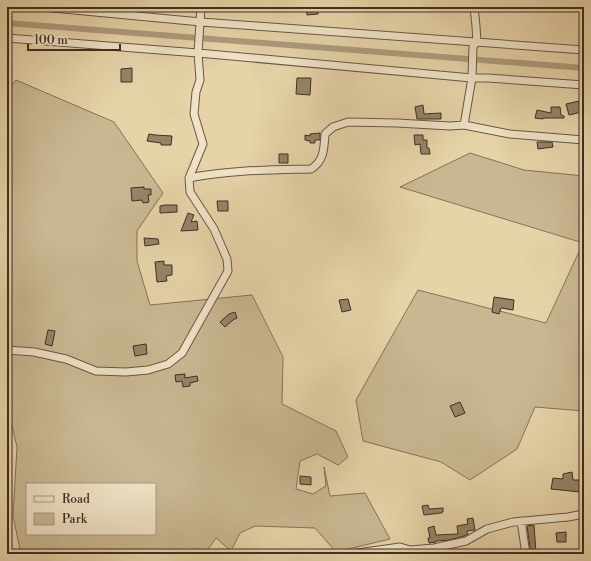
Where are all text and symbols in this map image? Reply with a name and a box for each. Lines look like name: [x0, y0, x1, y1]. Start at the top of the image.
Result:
scale bar: [28, 26, 120, 52]
text: 100 m: [34, 33, 68, 48]
legend: [26, 483, 156, 535]
text: Road: [62, 492, 90, 507]
text: Park: [62, 512, 88, 527]

